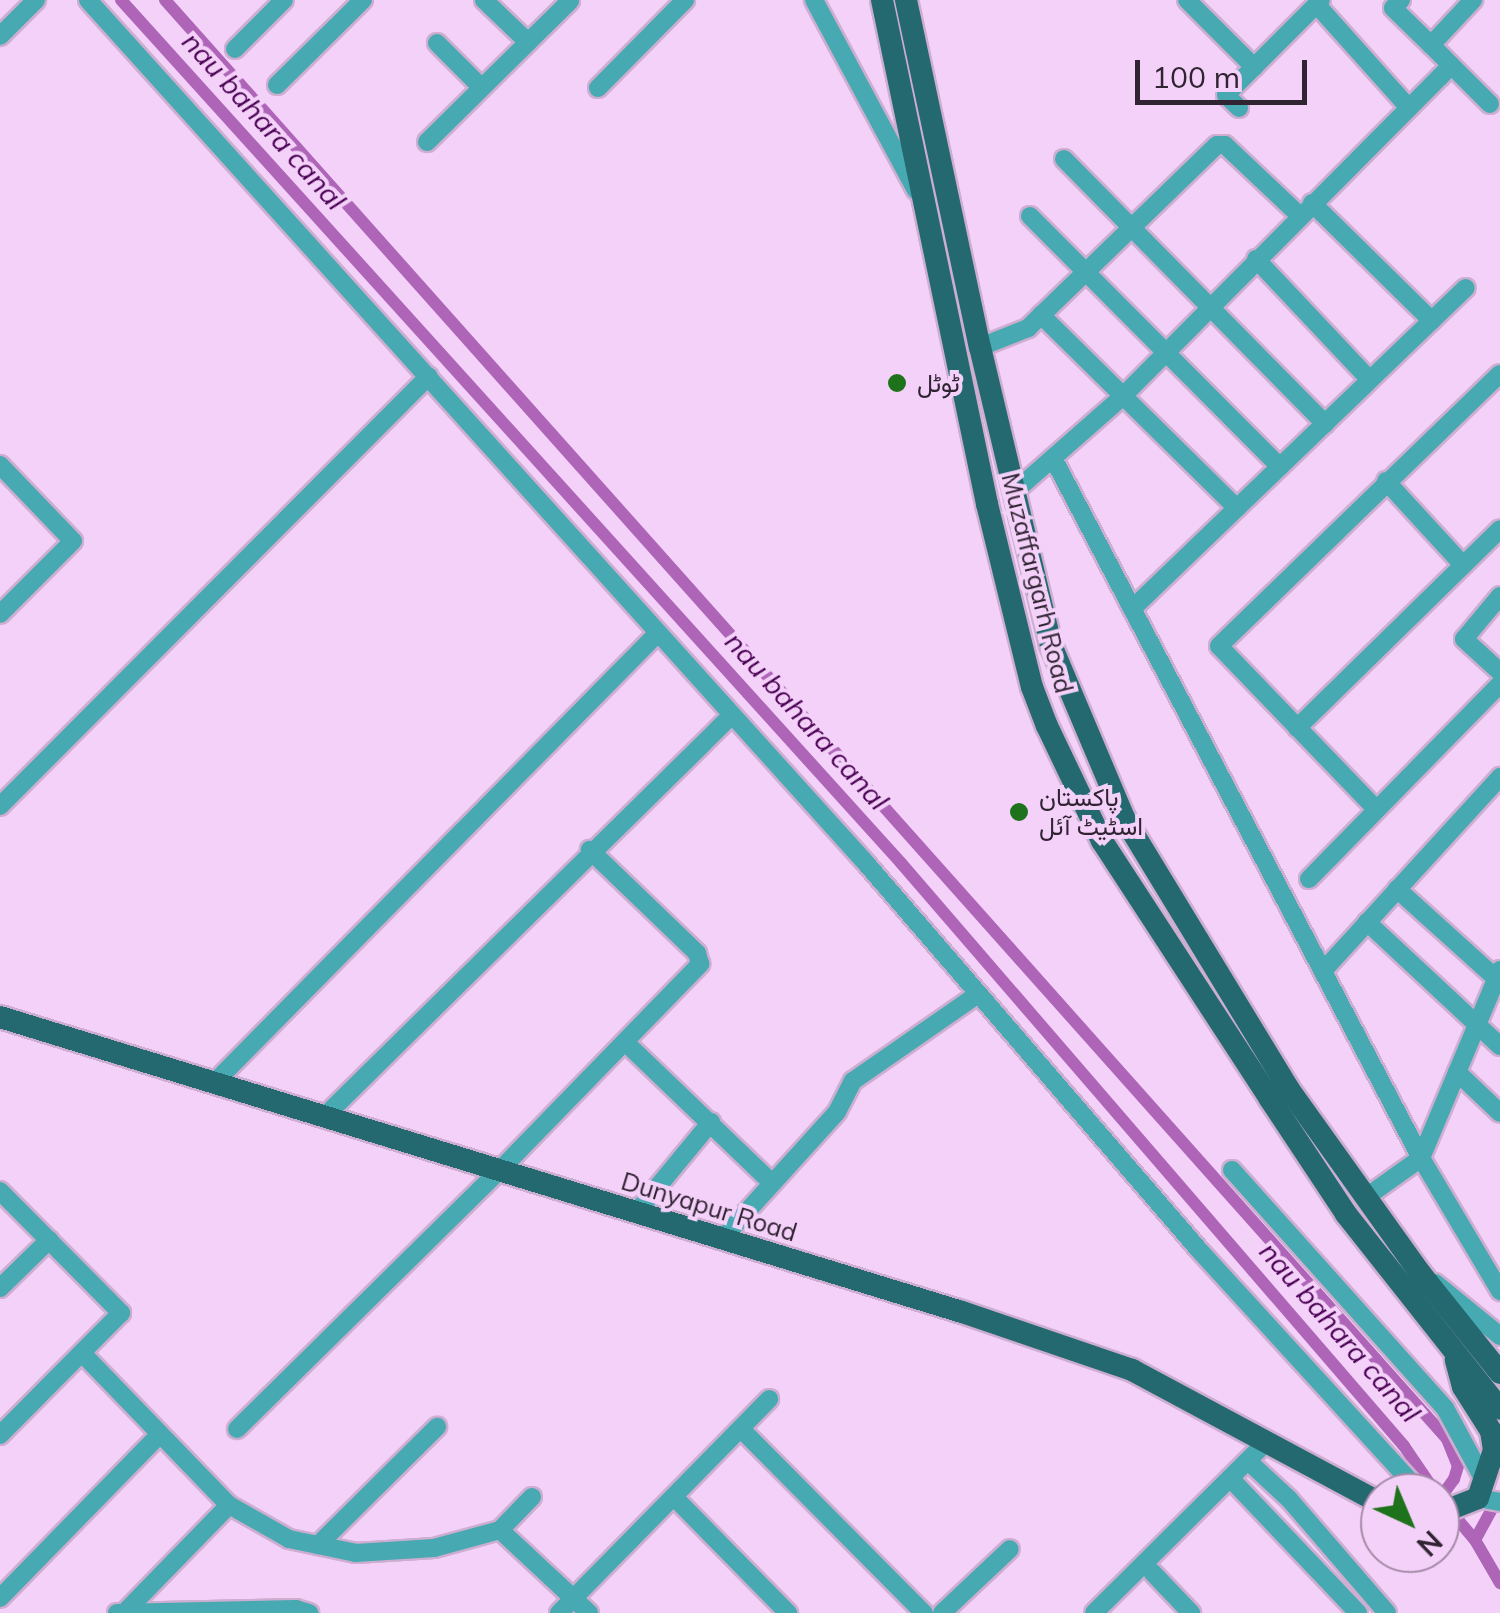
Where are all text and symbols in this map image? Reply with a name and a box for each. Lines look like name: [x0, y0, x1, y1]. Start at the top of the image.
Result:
water label: nau bahara canal: [175, 25, 353, 217]
scale bar: [1140, 40, 1312, 102]
text: 100 m: [1152, 58, 1240, 96]
place label: ٹوٹل: [917, 368, 960, 398]
marker: ٹوٹل: [886, 372, 908, 394]
street label: Muzaffargarh Road: [995, 470, 1079, 696]
water label: nau bahara canal: [718, 625, 896, 817]
place label: پاکستان اسٹیٹ آئل: [1039, 783, 1143, 842]
marker: پاکستان اسٹیٹ آئل: [1008, 801, 1030, 823]
street label: Dunyapur Road: [618, 1166, 800, 1248]
water label: nau bahara canal: [1253, 1235, 1427, 1429]
north arrow: [1360, 1473, 1460, 1573]
text: N: [1410, 1524, 1450, 1563]

